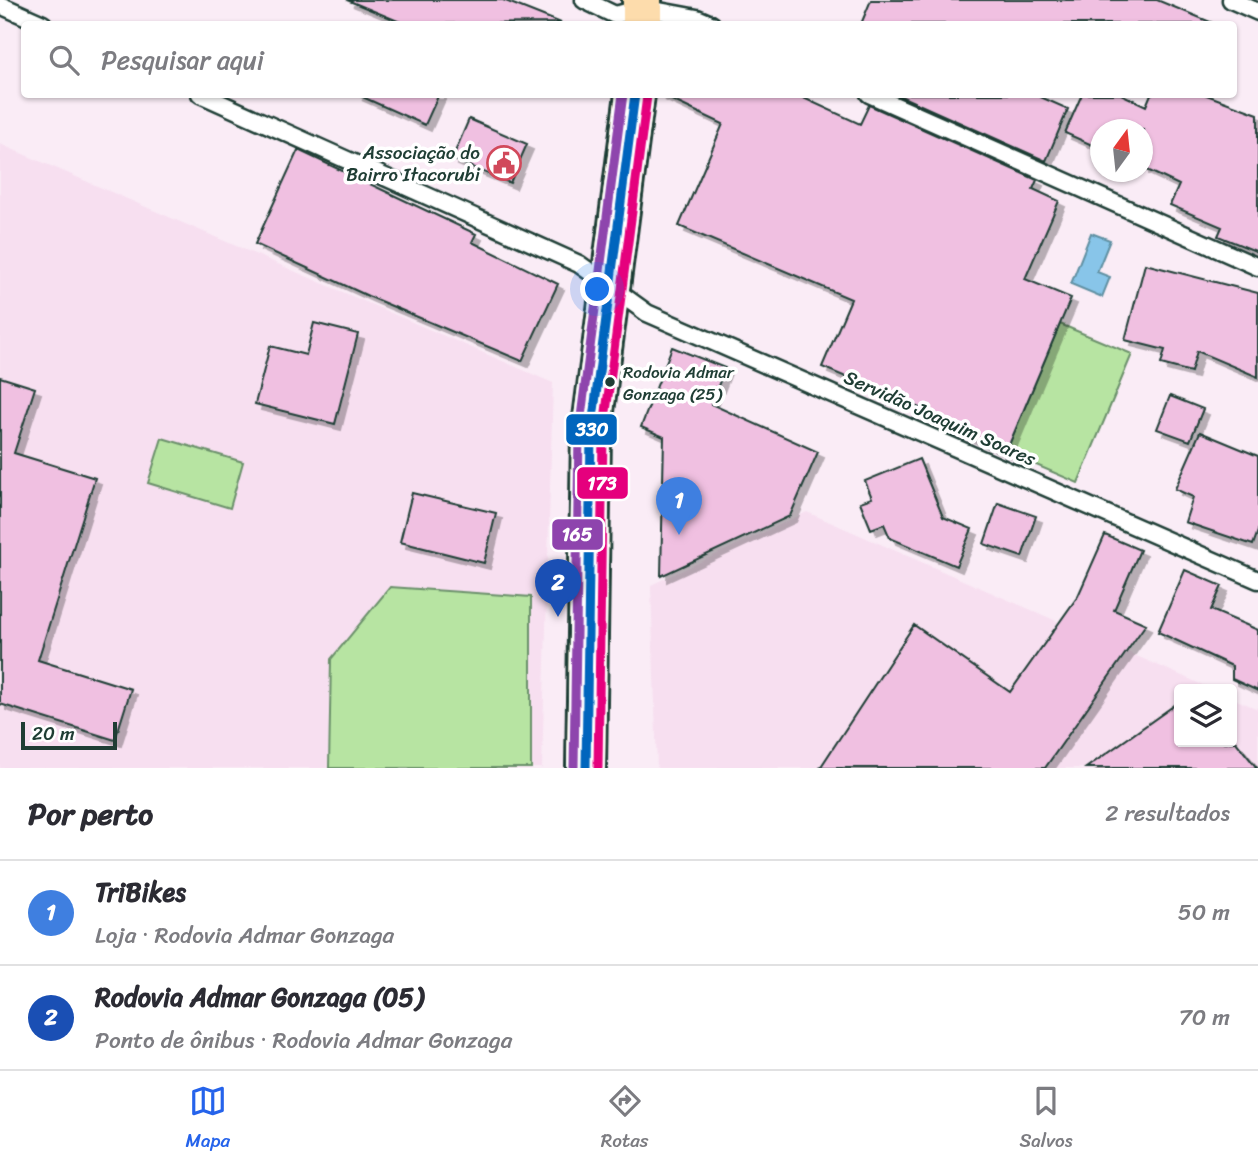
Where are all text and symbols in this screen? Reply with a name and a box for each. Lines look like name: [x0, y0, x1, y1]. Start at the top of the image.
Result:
search box: [21, 21, 1237, 98]
text: Pesquisar aqui: [101, 37, 264, 83]
icon: search: [45, 41, 83, 79]
north arrow: [1090, 119, 1153, 182]
place label: Associação do Bairro Itacorubi: [346, 136, 481, 191]
public building icon: Associação do Bairro Itacorubi: [485, 144, 523, 182]
your location: [580, 272, 614, 306]
place label: Rodovia Admar Gonzaga (25): [623, 357, 735, 409]
street label: Servidão Joaquim Soares: [839, 361, 1042, 475]
marker: Rodovia Admar Gonzaga (25): [603, 375, 617, 389]
line badge: 330: [565, 413, 618, 446]
text: 330: [575, 413, 608, 446]
line badge: 173: [576, 466, 629, 500]
text: 173: [587, 467, 617, 500]
pin: 1: [656, 477, 702, 535]
line badge: 165: [551, 518, 604, 551]
text: 165: [562, 518, 593, 551]
pin: 2: [535, 559, 581, 617]
map controls: [1174, 684, 1237, 747]
button: layers: [1174, 684, 1237, 747]
text: 20 m: [32, 717, 75, 750]
scale bar: [21, 719, 117, 751]
text: Por perto: [28, 787, 153, 841]
text: 2 resultados: [1105, 793, 1230, 834]
text: TriBikes: [95, 869, 186, 915]
text: 1: [46, 892, 56, 933]
text: 50 m: [1178, 892, 1230, 933]
text: Loja · Rodovia Admar Gonzaga: [95, 915, 394, 956]
text: Rodovia Admar Gonzaga (05): [95, 974, 423, 1020]
text: 2: [44, 997, 58, 1038]
text: 70 m: [1179, 997, 1230, 1038]
text: Ponto de ônibus · Rodovia Admar Gonzaga: [95, 1020, 512, 1061]
tab: Mapa: [185, 1082, 230, 1157]
tab: Rotas: [601, 1082, 649, 1157]
tab: Salvos: [1019, 1082, 1073, 1157]

